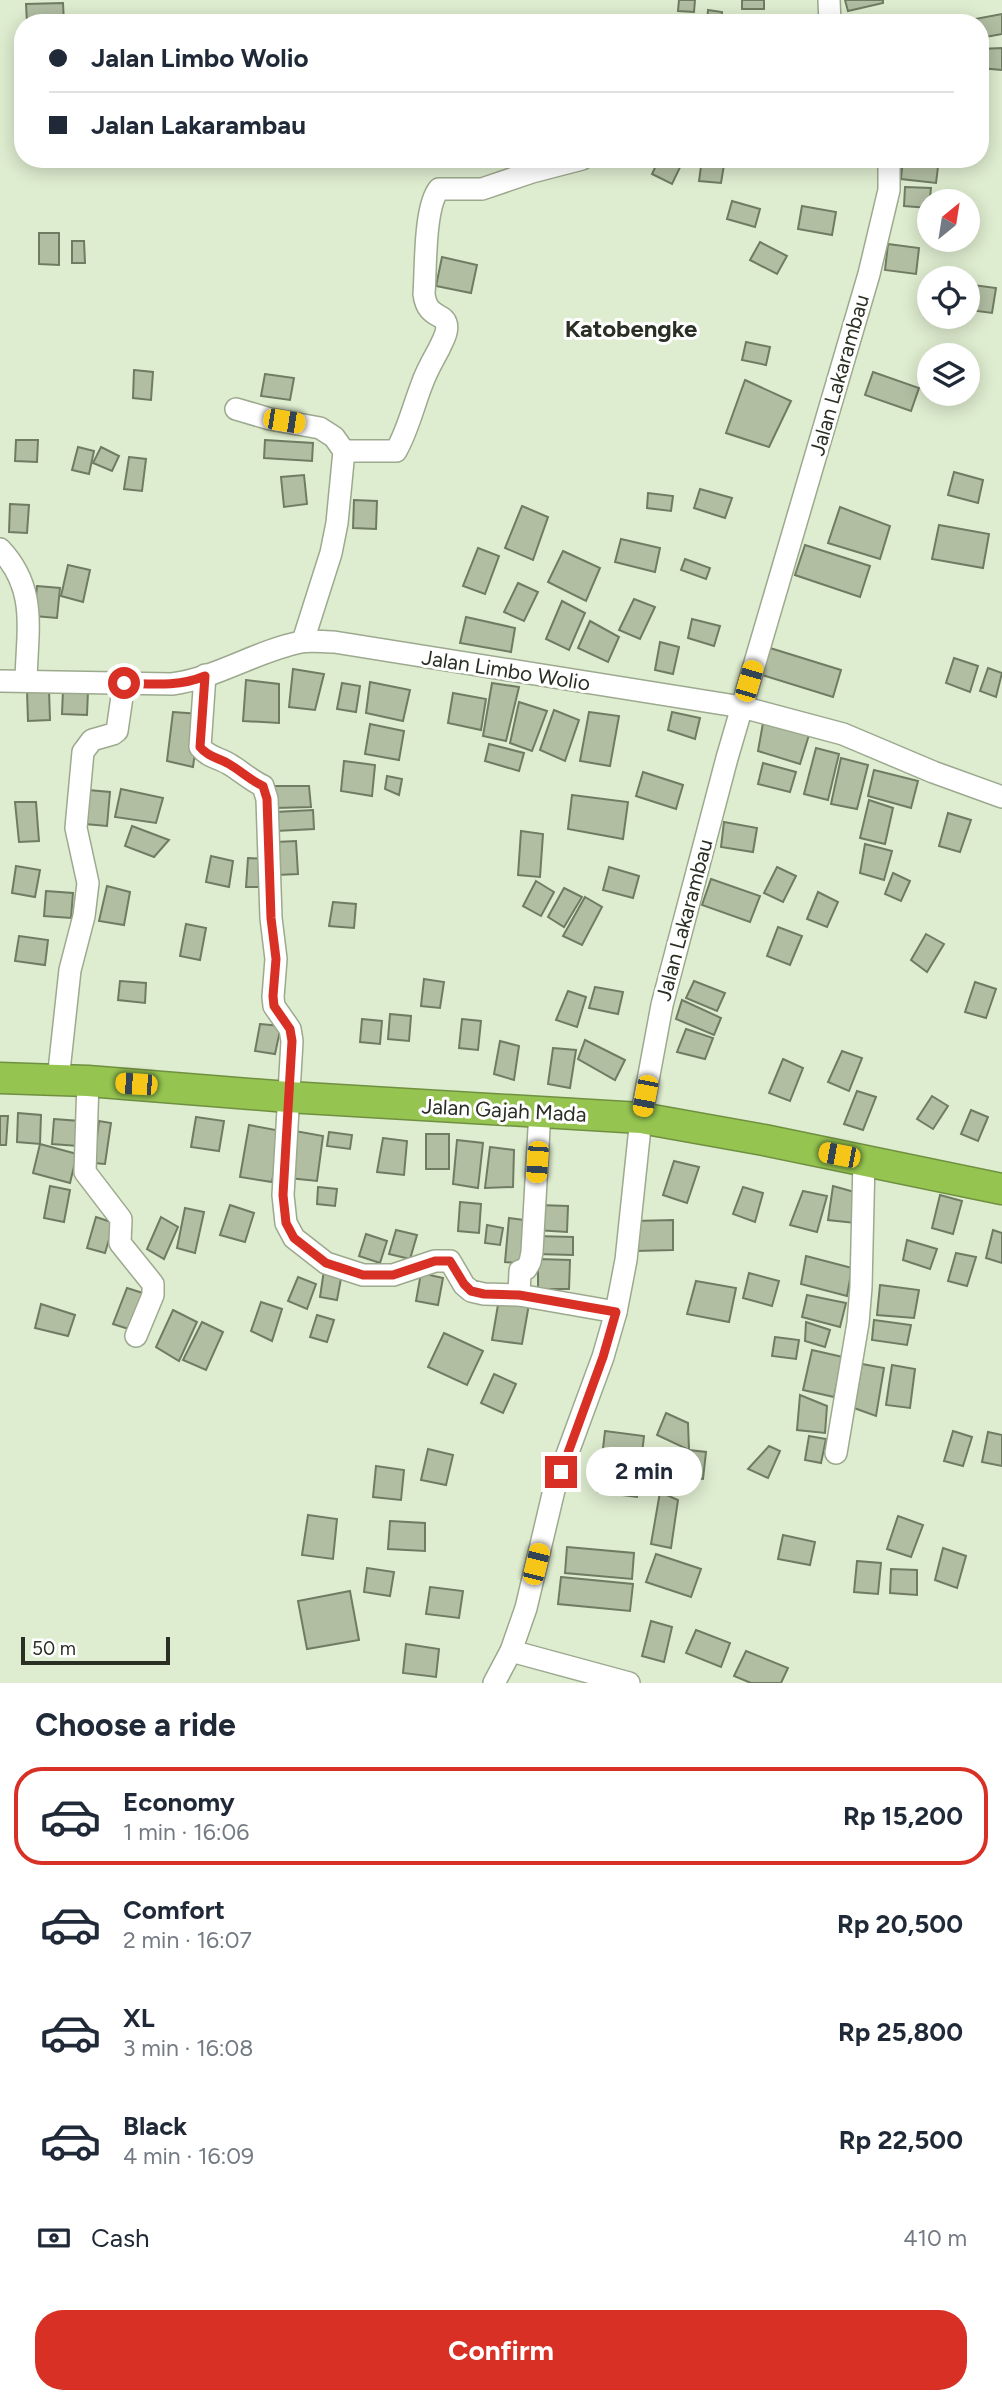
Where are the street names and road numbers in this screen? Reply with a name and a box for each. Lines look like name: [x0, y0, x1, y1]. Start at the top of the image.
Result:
street label: Jalan Lakarambau: [804, 292, 874, 458]
street label: Jalan Limbo Wolio: [420, 644, 592, 696]
street label: Jalan Lakarambau: [650, 836, 718, 1004]
street label: Jalan Gajah Mada: [421, 1093, 587, 1127]

